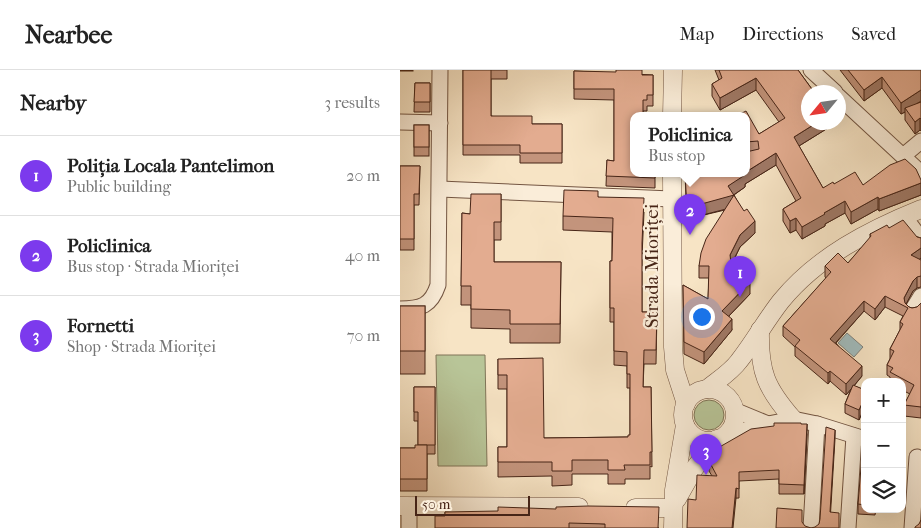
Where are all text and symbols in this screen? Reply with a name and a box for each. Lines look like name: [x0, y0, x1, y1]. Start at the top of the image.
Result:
text: Nearbee: [25, 21, 112, 49]
text: Map: [680, 24, 714, 45]
text: Directions: [742, 24, 823, 45]
text: Saved: [851, 24, 896, 45]
north arrow: [801, 85, 846, 130]
text: Nearby: [20, 91, 86, 115]
text: 3 results: [324, 93, 380, 112]
popup: [630, 112, 750, 177]
text: Policlinica: [648, 124, 732, 146]
text: Bus stop: [648, 146, 705, 165]
text: Poliția Locala Pantelimon: [67, 155, 274, 177]
text: 1: [33, 166, 39, 185]
text: 20 m: [346, 166, 380, 185]
text: Public building: [67, 177, 171, 196]
pin: 2: [674, 194, 706, 235]
street label: Strada Mioriței: [641, 203, 663, 328]
text: Policlinica: [67, 235, 151, 257]
text: 2: [32, 246, 40, 265]
text: 40 m: [345, 246, 380, 265]
pin: 1: [724, 256, 756, 297]
text: Bus stop · Strada Mioriței: [67, 257, 239, 276]
your location: [689, 304, 715, 330]
text: Fornetti: [67, 315, 134, 337]
text: 3: [33, 326, 39, 345]
text: 70 m: [347, 326, 380, 345]
text: Shop · Strada Mioriței: [67, 337, 216, 356]
map controls: [861, 378, 906, 513]
button: +: [861, 378, 906, 423]
button: −: [861, 423, 906, 468]
pin: 3: [690, 434, 722, 475]
button: layers: [861, 468, 906, 513]
scale bar: [415, 493, 530, 516]
text: 50 m: [422, 496, 450, 513]

